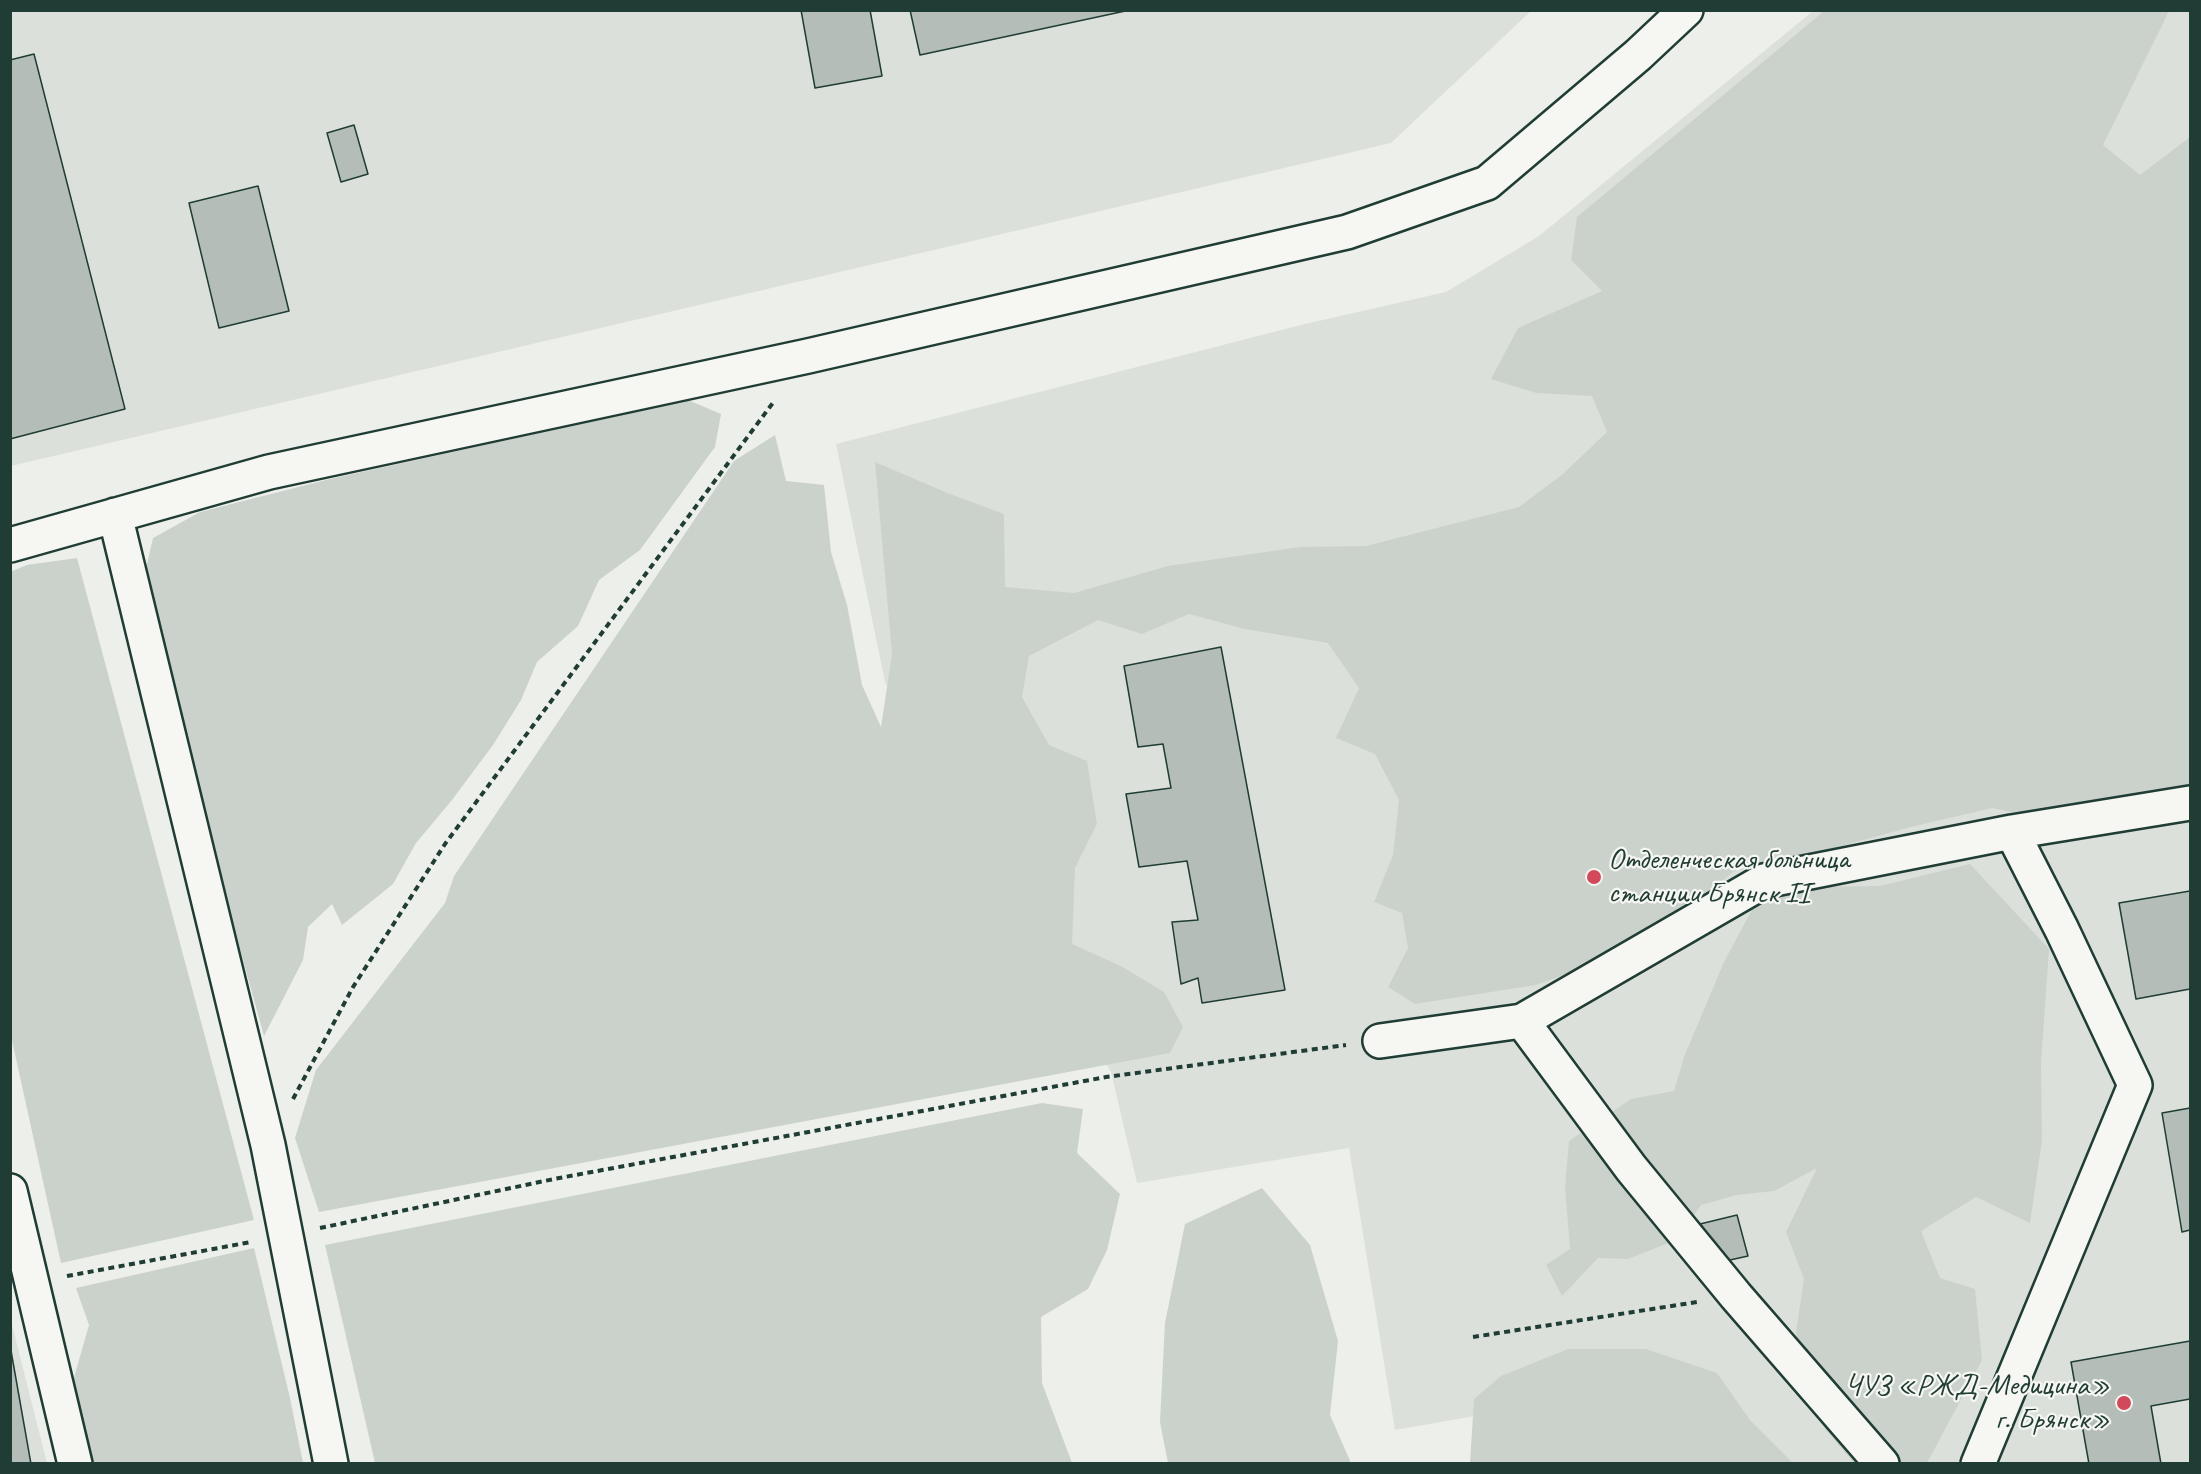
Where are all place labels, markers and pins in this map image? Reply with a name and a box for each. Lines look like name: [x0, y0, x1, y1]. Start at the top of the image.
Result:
place label: Отделенческая больница станции Брянск II: [1608, 842, 1849, 912]
marker: Отделенческая больница станции Брянск II: [1585, 868, 1603, 886]
place label: ЧУЗ «РЖД-Медицина» г. Брянск»: [1845, 1368, 2110, 1438]
marker: ЧУЗ «РЖД-Медицина» г. Брянск»: [2115, 1394, 2133, 1412]

